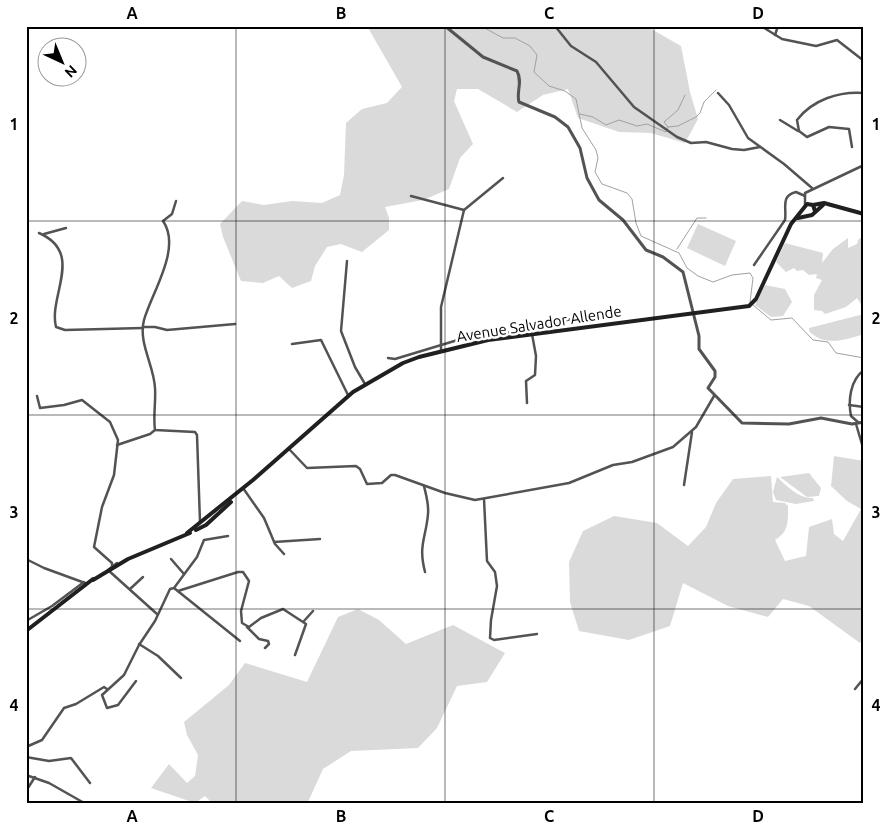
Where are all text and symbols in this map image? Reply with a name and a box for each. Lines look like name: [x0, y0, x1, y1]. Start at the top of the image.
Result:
text: A: [126, 4, 138, 22]
text: B: [336, 4, 346, 22]
text: C: [544, 4, 554, 22]
text: D: [752, 4, 764, 22]
north arrow: [38, 38, 88, 88]
text: N: [62, 62, 80, 81]
text: 1: [9, 115, 19, 133]
text: 1: [871, 115, 881, 133]
street label: Avenue Salvador Allende: [455, 302, 623, 345]
text: 2: [9, 309, 19, 327]
text: 2: [871, 309, 881, 327]
text: 3: [9, 503, 19, 521]
text: 3: [871, 503, 881, 521]
text: 4: [9, 696, 19, 714]
text: 4: [871, 696, 881, 714]
text: A: [126, 807, 138, 825]
text: B: [336, 807, 346, 825]
text: C: [544, 807, 554, 825]
text: D: [752, 807, 764, 825]

